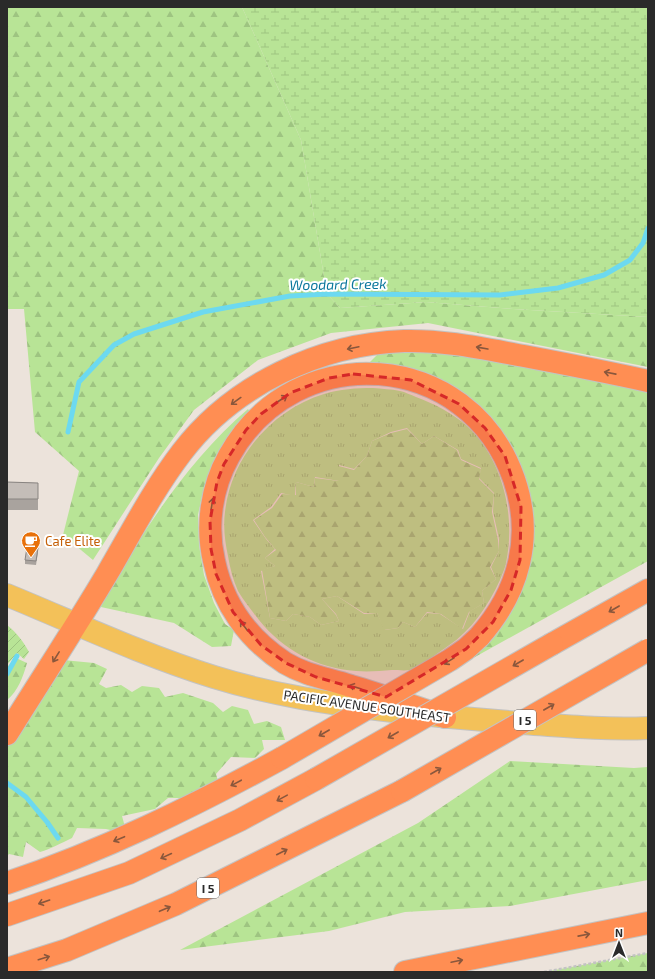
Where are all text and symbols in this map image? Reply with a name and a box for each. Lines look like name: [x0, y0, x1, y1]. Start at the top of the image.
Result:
water label: Woodard Creek: [289, 275, 387, 293]
one-way arrow: [347, 344, 360, 352]
one-way arrow: [476, 344, 489, 352]
one-way arrow: [604, 369, 617, 377]
one-way arrow: [276, 394, 288, 402]
one-way arrow: [230, 397, 241, 405]
one-way arrow: [209, 498, 217, 511]
cafe icon: Cafe Elite: [20, 530, 42, 558]
place label: Cafe Elite: [45, 533, 101, 549]
one-way arrow: [608, 605, 620, 613]
one-way arrow: [240, 621, 248, 632]
one-way arrow: [51, 651, 60, 662]
one-way arrow: [443, 657, 455, 665]
one-way arrow: [512, 660, 524, 668]
one-way arrow: [349, 683, 362, 690]
street label: PACIFIC AVENUE SOUTHEAST: [283, 686, 452, 726]
one-way arrow: [543, 702, 555, 710]
road number: I 5: [514, 710, 536, 730]
one-way arrow: [319, 730, 331, 738]
one-way arrow: [387, 731, 399, 739]
one-way arrow: [430, 767, 442, 775]
one-way arrow: [230, 780, 242, 788]
one-way arrow: [276, 794, 288, 802]
one-way arrow: [113, 836, 125, 844]
one-way arrow: [275, 848, 287, 855]
one-way arrow: [160, 853, 172, 860]
road number: I 5: [197, 878, 219, 898]
one-way arrow: [38, 899, 51, 906]
one-way arrow: [158, 905, 170, 912]
north arrow: [599, 923, 639, 963]
text: N: [615, 926, 623, 939]
one-way arrow: [577, 931, 590, 939]
one-way arrow: [38, 953, 50, 961]
one-way arrow: [450, 957, 463, 965]

